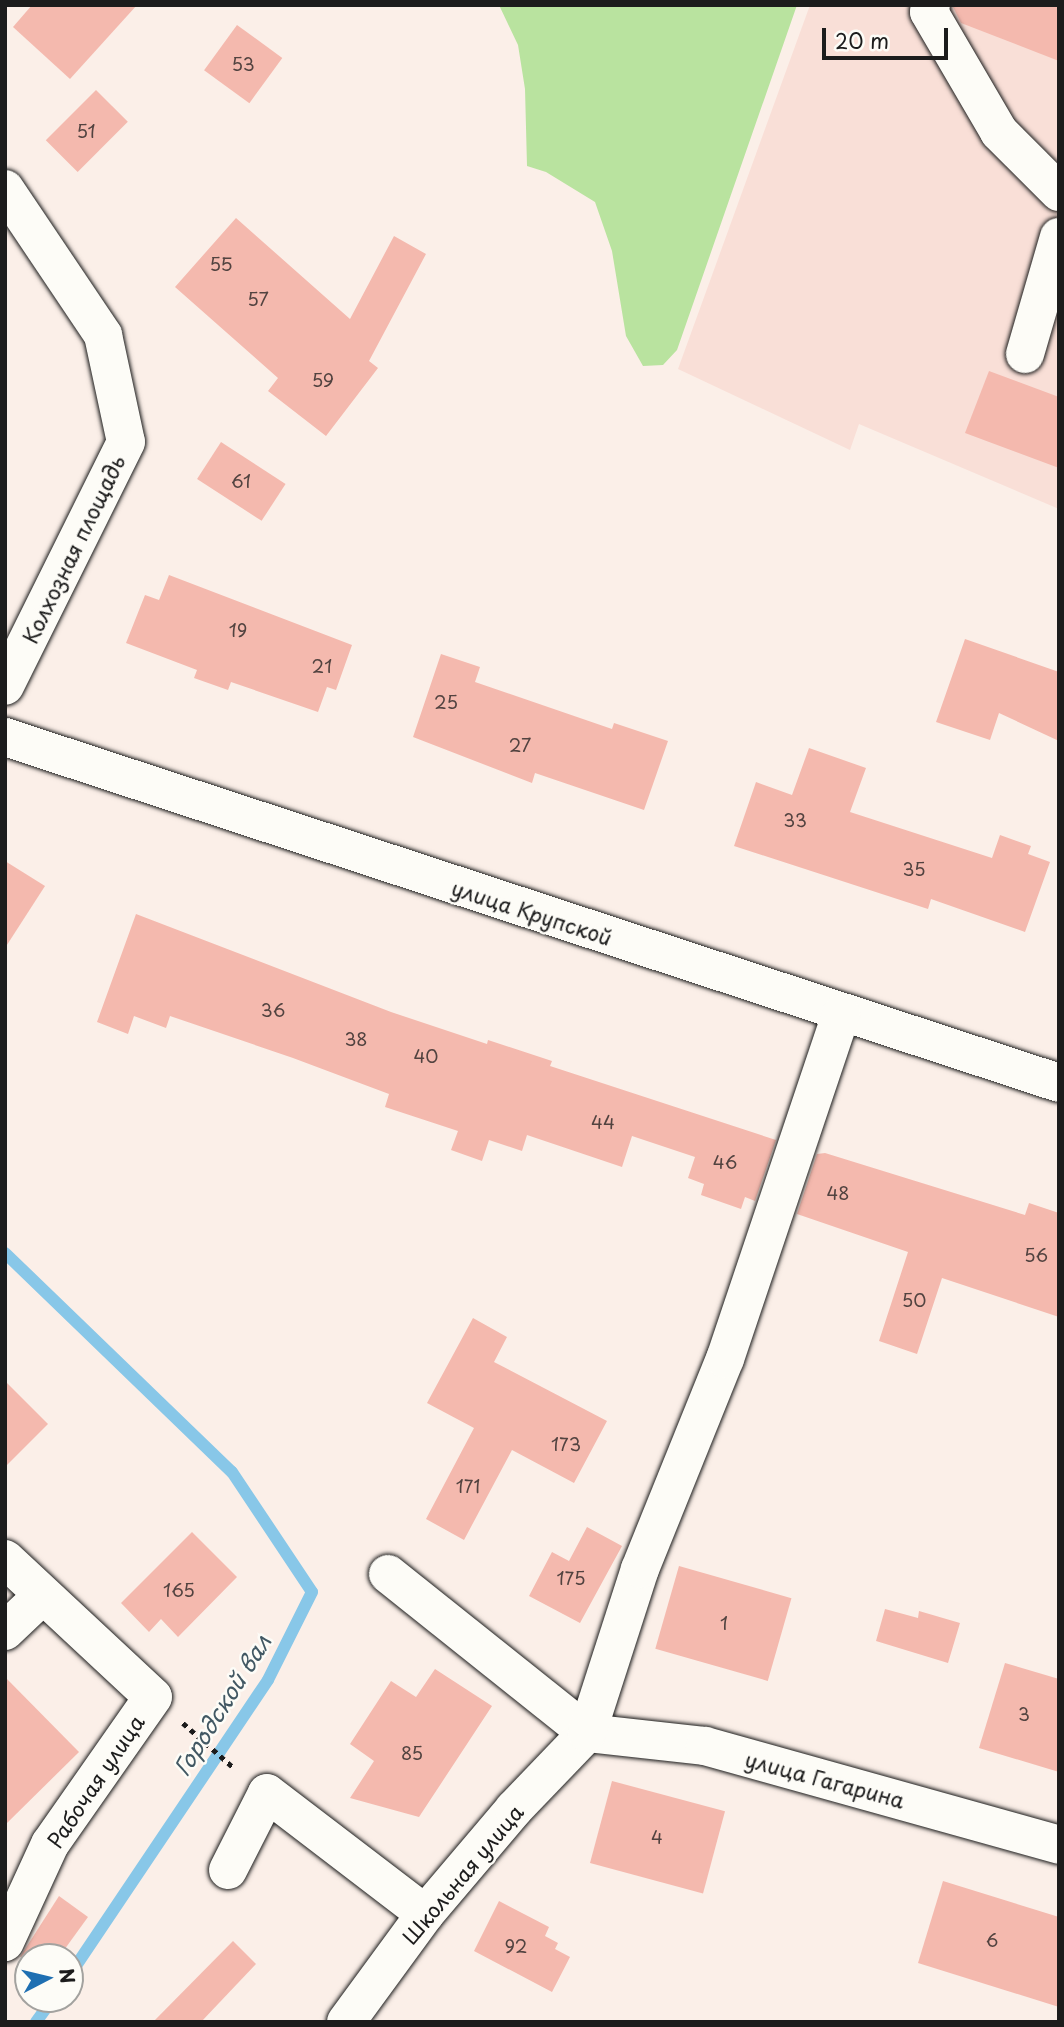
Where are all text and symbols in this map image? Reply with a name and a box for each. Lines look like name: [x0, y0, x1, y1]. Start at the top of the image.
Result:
scale bar: [826, 14, 952, 58]
text: 20 m: [835, 24, 889, 56]
house number: 53: [231, 53, 255, 75]
house number: 51: [76, 120, 96, 142]
house number: 55: [209, 253, 233, 275]
house number: 57: [247, 288, 269, 310]
house number: 59: [312, 369, 334, 391]
street label: Колхозная площадь: [16, 451, 130, 647]
house number: 61: [231, 470, 251, 492]
house number: 19: [229, 619, 247, 641]
house number: 21: [312, 655, 332, 677]
house number: 25: [434, 691, 458, 713]
house number: 27: [509, 734, 531, 756]
house number: 33: [783, 809, 807, 831]
house number: 35: [902, 858, 926, 880]
street label: улица Крупской: [448, 874, 616, 950]
house number: 36: [261, 999, 285, 1021]
house number: 38: [344, 1028, 368, 1050]
house number: 40: [413, 1045, 439, 1067]
house number: 44: [591, 1111, 615, 1133]
house number: 46: [713, 1151, 737, 1173]
house number: 48: [826, 1182, 850, 1204]
house number: 56: [1024, 1244, 1048, 1266]
house number: 50: [902, 1289, 926, 1311]
house number: 173: [551, 1433, 581, 1455]
house number: 171: [456, 1475, 480, 1497]
house number: 175: [556, 1567, 586, 1589]
house number: 165: [163, 1579, 195, 1601]
house number: 1: [720, 1612, 728, 1634]
water label: Городской вал: [167, 1629, 277, 1781]
house number: 3: [1018, 1703, 1030, 1725]
street label: Рабочая улица: [41, 1710, 149, 1852]
house number: 85: [401, 1742, 423, 1764]
street label: улица Гагарина: [742, 1746, 908, 1812]
street label: Школьная улица: [396, 1799, 528, 1949]
house number: 4: [651, 1826, 663, 1848]
house number: 6: [986, 1929, 998, 1951]
house number: 92: [505, 1935, 527, 1957]
north arrow: [14, 1943, 84, 2013]
text: N: [53, 1967, 83, 1985]

